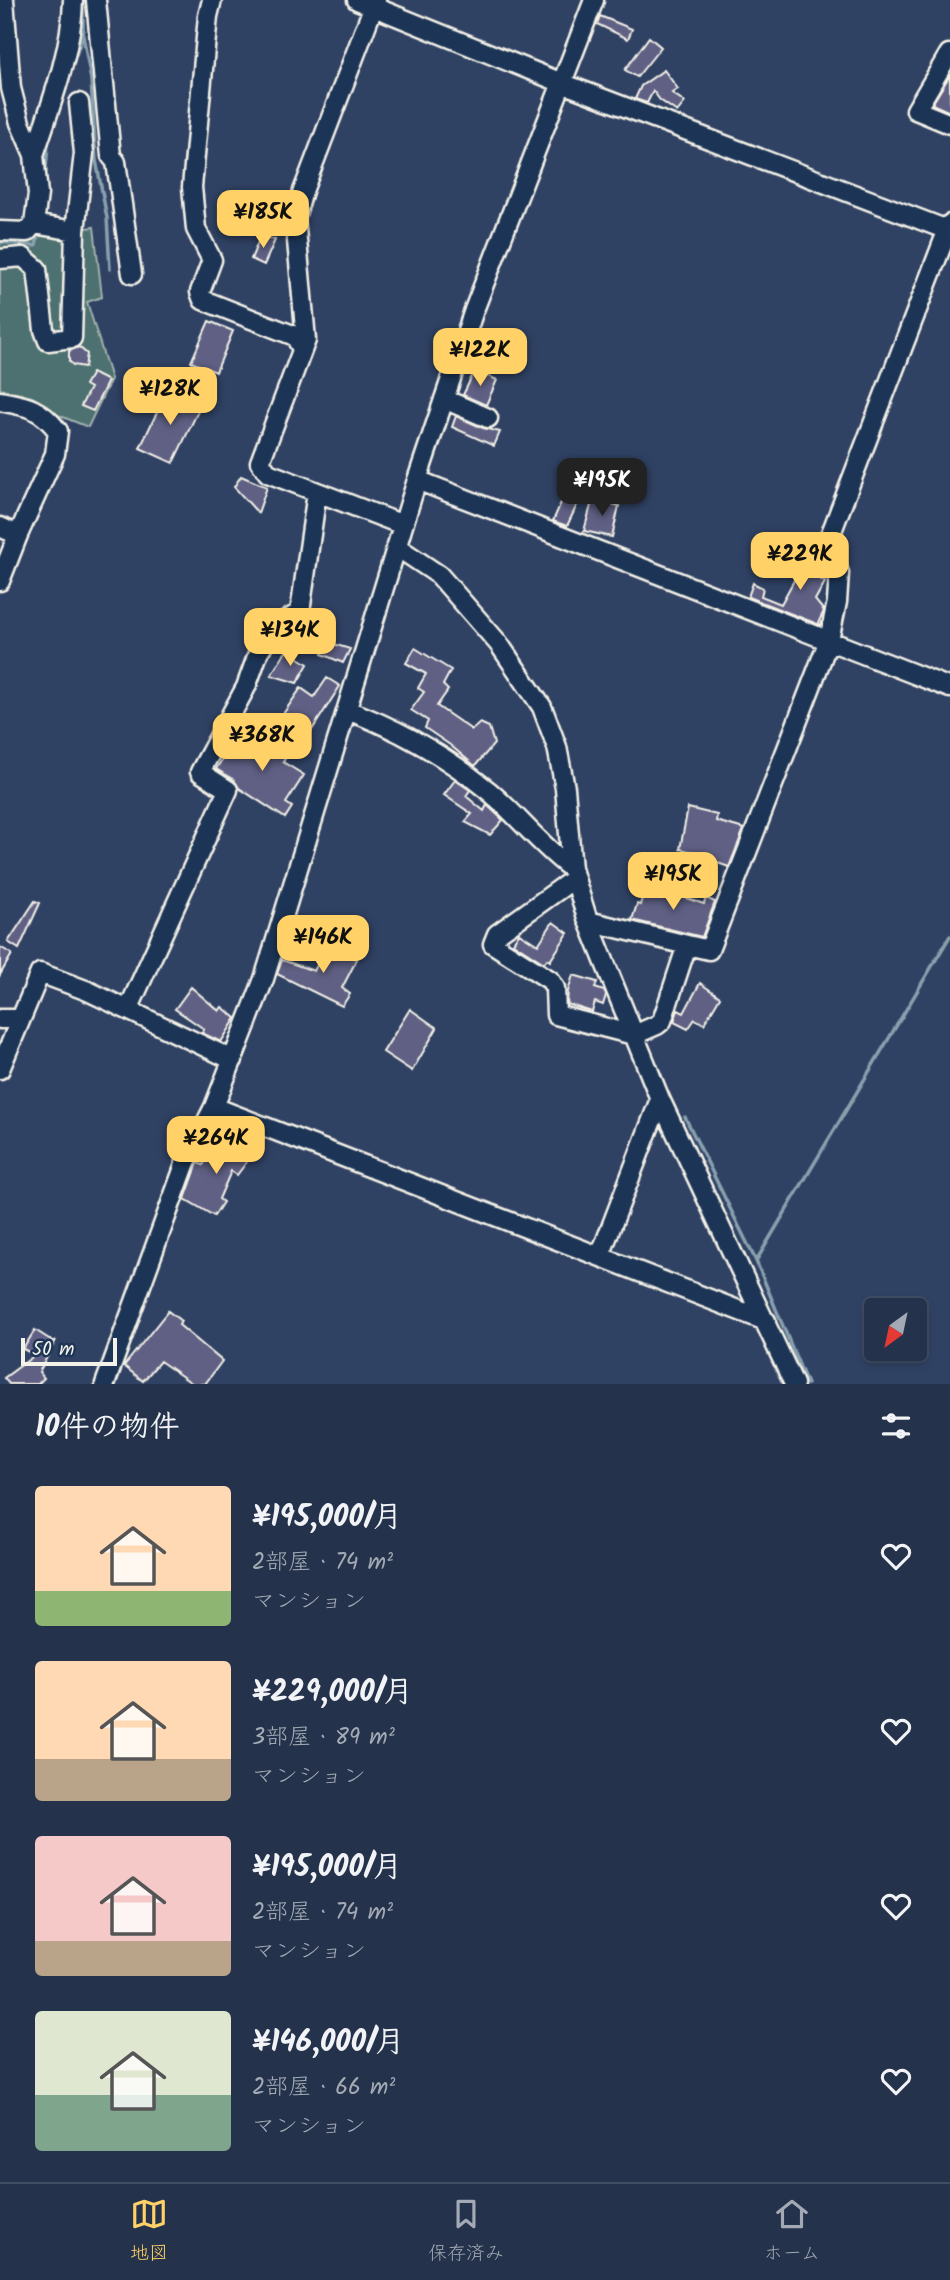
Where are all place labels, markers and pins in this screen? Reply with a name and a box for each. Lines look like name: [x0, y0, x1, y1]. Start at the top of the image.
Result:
pin: ¥185K: [214, 190, 312, 250]
pin: ¥122K: [431, 328, 529, 388]
pin: ¥128K: [121, 368, 219, 427]
pin: ¥195K: [553, 458, 651, 518]
pin: ¥229K: [751, 532, 849, 592]
pin: ¥134K: [241, 608, 339, 668]
pin: ¥368K: [213, 714, 311, 773]
pin: ¥195K: [624, 852, 722, 912]
pin: ¥146K: [274, 916, 372, 975]
pin: ¥264K: [167, 1116, 265, 1176]

